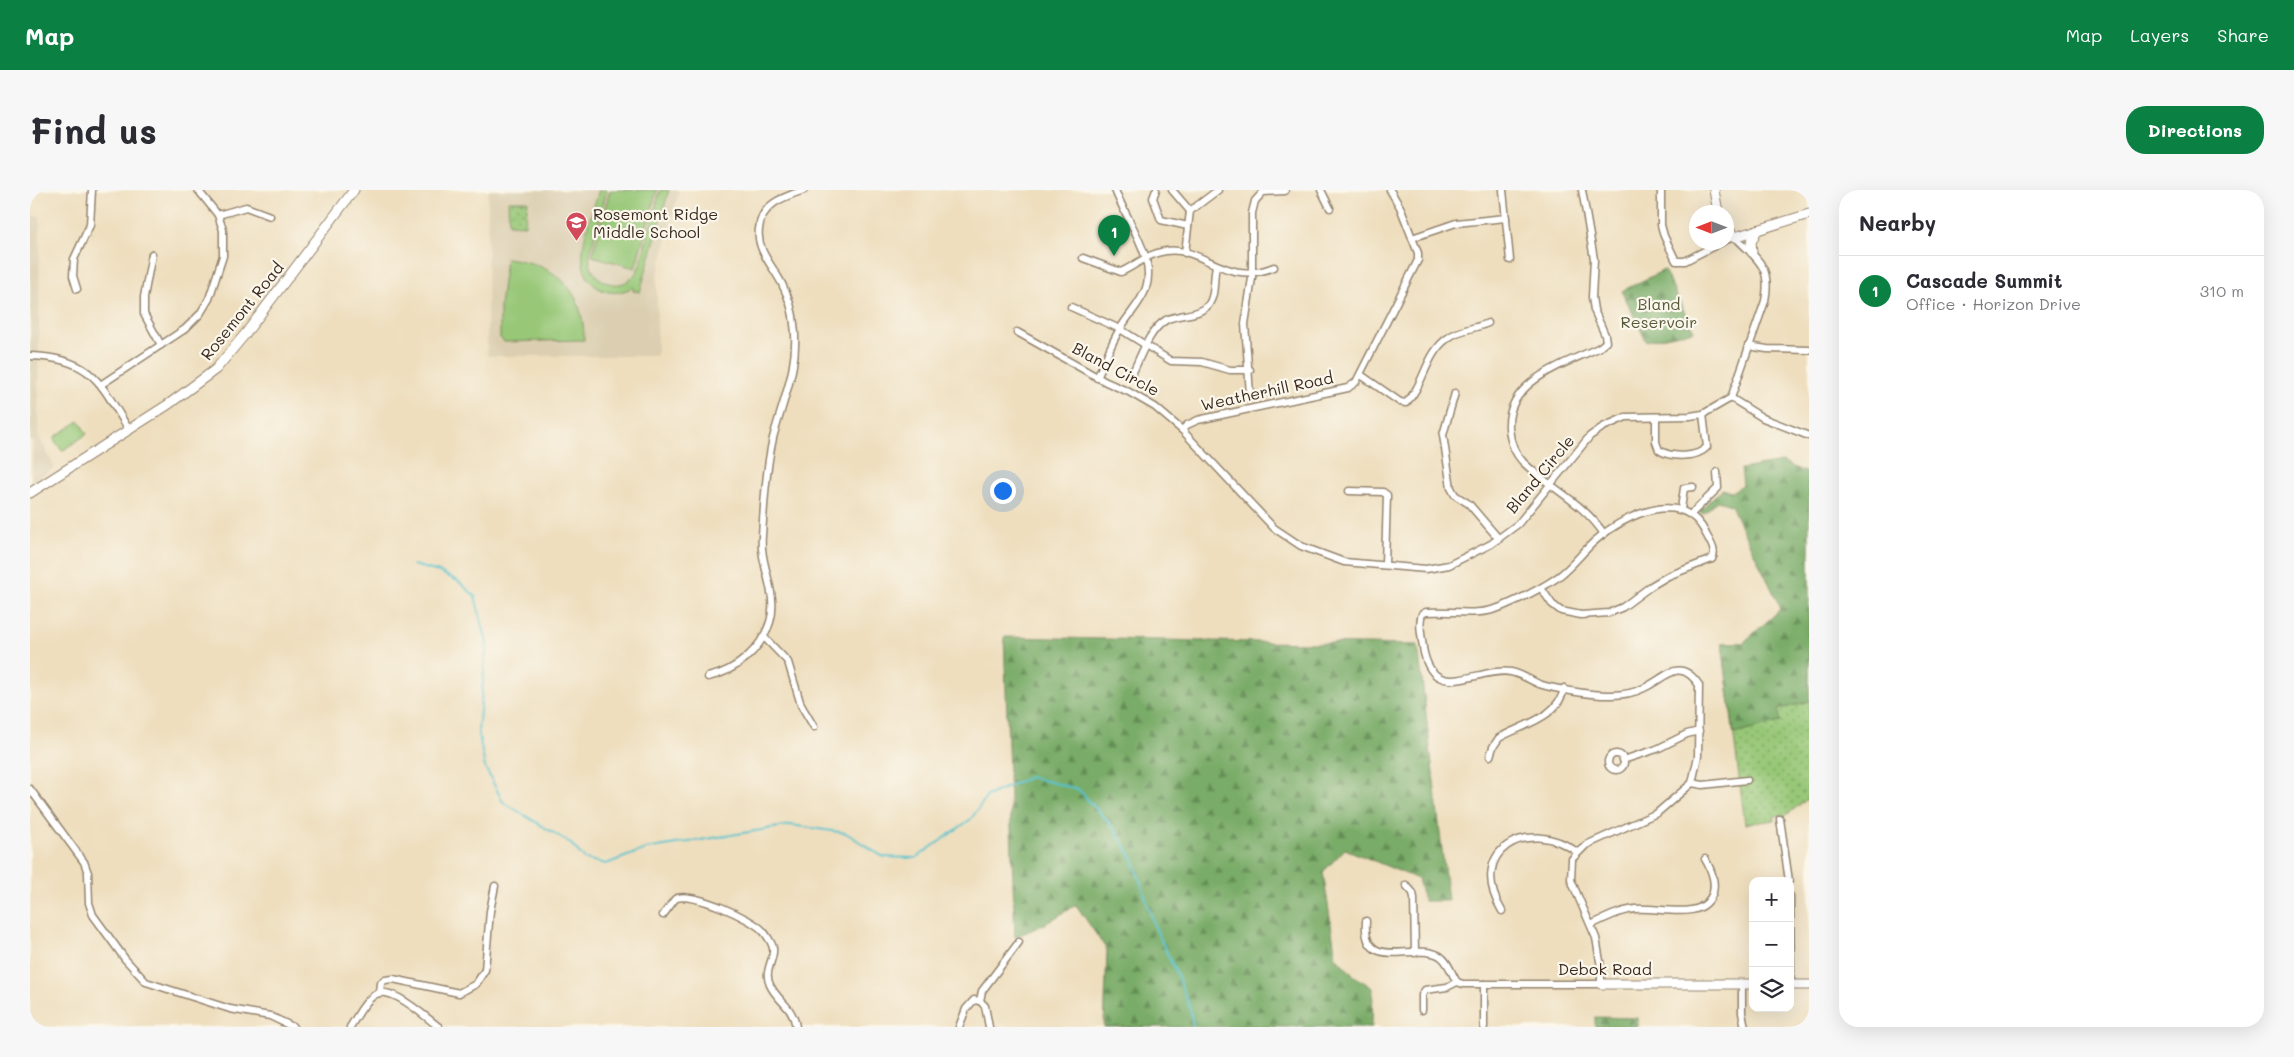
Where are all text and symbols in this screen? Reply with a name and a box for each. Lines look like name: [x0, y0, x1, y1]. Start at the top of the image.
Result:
text: Map: [25, 20, 74, 51]
text: Map: [2066, 23, 2102, 47]
text: Layers: [2130, 23, 2189, 47]
text: Share: [2217, 23, 2269, 47]
button: Directions: [2126, 106, 2264, 154]
text: Find us: [30, 107, 157, 153]
place label: Rosemont Ridge Middle School: [593, 203, 718, 242]
north arrow: [1689, 205, 1734, 250]
text: Nearby: [1859, 209, 1936, 236]
school or university icon: Rosemont Ridge Middle School: [565, 211, 589, 242]
pin: 1: [1098, 215, 1130, 256]
street label: Rosemont Road: [196, 257, 288, 364]
text: Cascade Summit: [1906, 268, 2062, 293]
text: 1: [1871, 280, 1879, 301]
text: 310 m: [2200, 280, 2244, 301]
park label: Bland Reservoir: [1621, 293, 1697, 332]
text: Office · Horizon Drive: [1906, 293, 2081, 314]
street label: Bland Circle: [1069, 337, 1163, 400]
street label: Weatherhill Road: [1199, 366, 1335, 415]
street label: Bland Circle: [1501, 430, 1578, 517]
your location: [990, 478, 1016, 504]
map controls: [1749, 877, 1794, 1012]
button: +: [1749, 877, 1794, 922]
button: −: [1749, 922, 1794, 967]
street label: Debok Road: [1558, 958, 1652, 979]
button: layers: [1749, 967, 1794, 1012]

